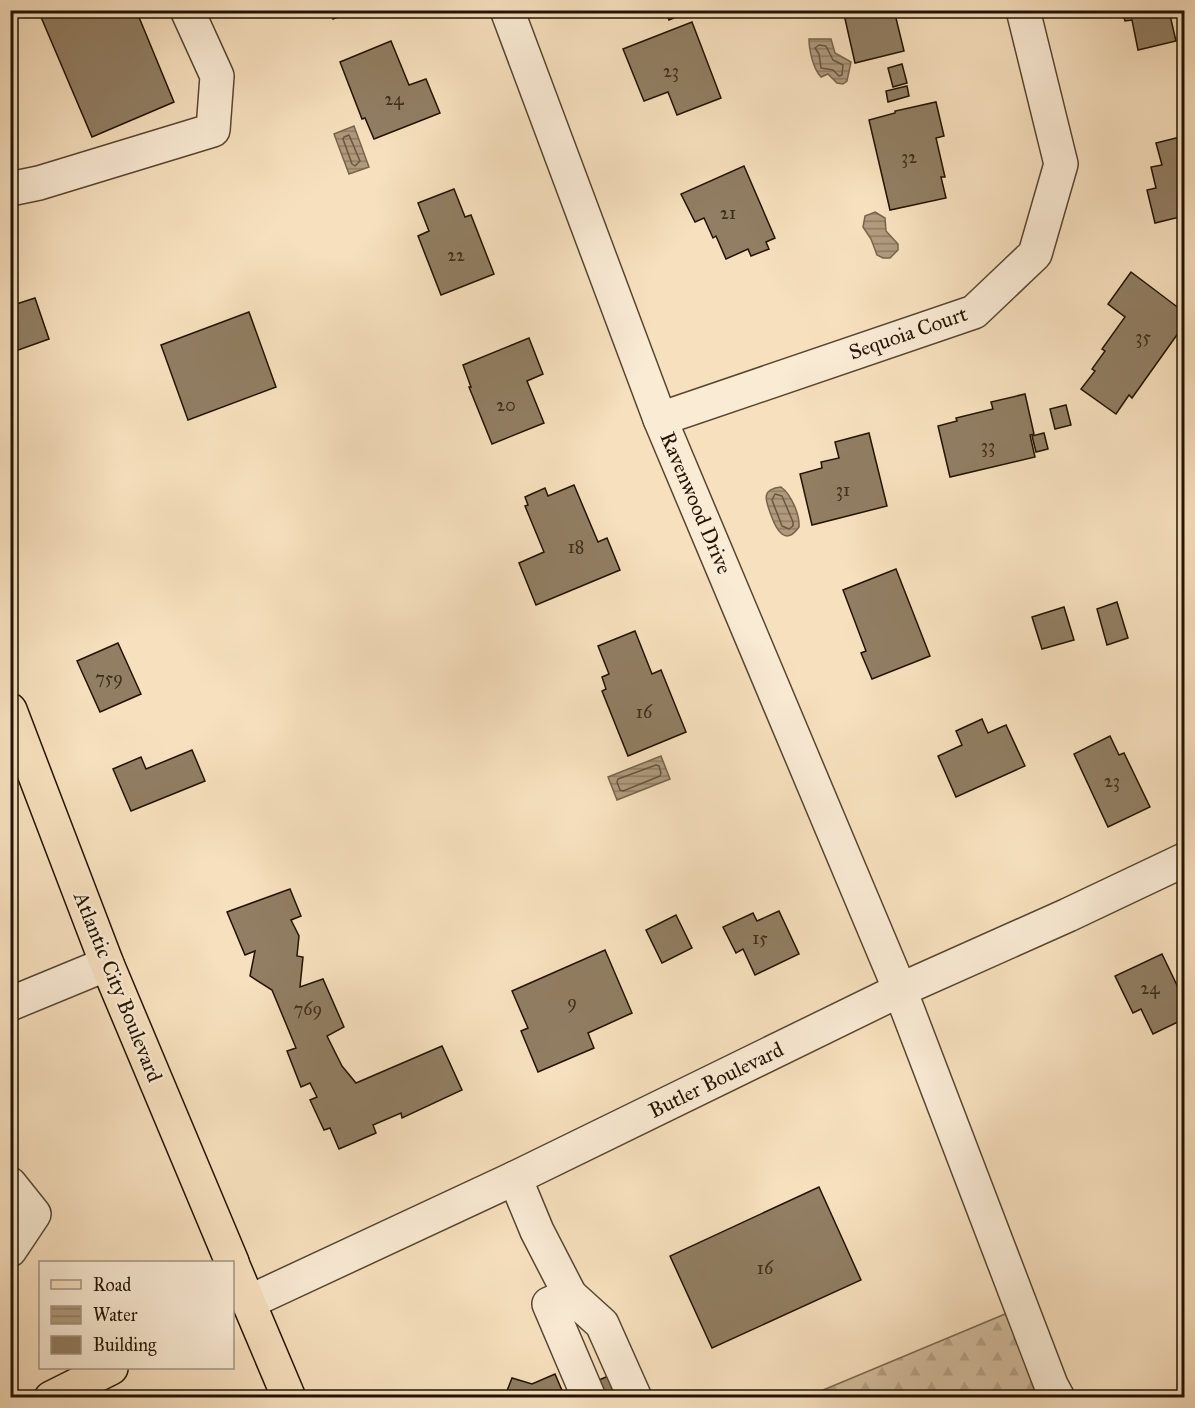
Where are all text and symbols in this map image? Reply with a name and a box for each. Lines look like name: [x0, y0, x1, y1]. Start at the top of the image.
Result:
house number: 23: [663, 60, 679, 82]
house number: 24: [385, 88, 404, 110]
house number: 32: [901, 146, 917, 168]
house number: 21: [720, 202, 736, 224]
house number: 22: [447, 244, 465, 266]
street label: Sequoia Court: [845, 300, 971, 365]
house number: 35: [1135, 326, 1151, 348]
house number: 20: [496, 394, 516, 416]
street label: Ravenwood Drive: [654, 428, 738, 578]
house number: 33: [981, 435, 995, 457]
house number: 31: [836, 479, 850, 501]
house number: 18: [568, 536, 584, 558]
house number: 759: [95, 667, 123, 689]
house number: 16: [636, 701, 653, 723]
house number: 23: [1104, 770, 1120, 792]
street label: Atlantic City Boulevard: [68, 887, 168, 1086]
house number: 15: [752, 927, 768, 949]
house number: 24: [1141, 977, 1160, 999]
house number: 9: [567, 991, 577, 1013]
house number: 769: [294, 998, 322, 1020]
street label: Butler Boulevard: [644, 1036, 788, 1124]
house number: 16: [757, 1257, 774, 1279]
legend: [39, 1261, 234, 1369]
text: Road: [93, 1274, 131, 1296]
text: Water: [93, 1304, 138, 1326]
text: Building: [93, 1334, 157, 1357]

